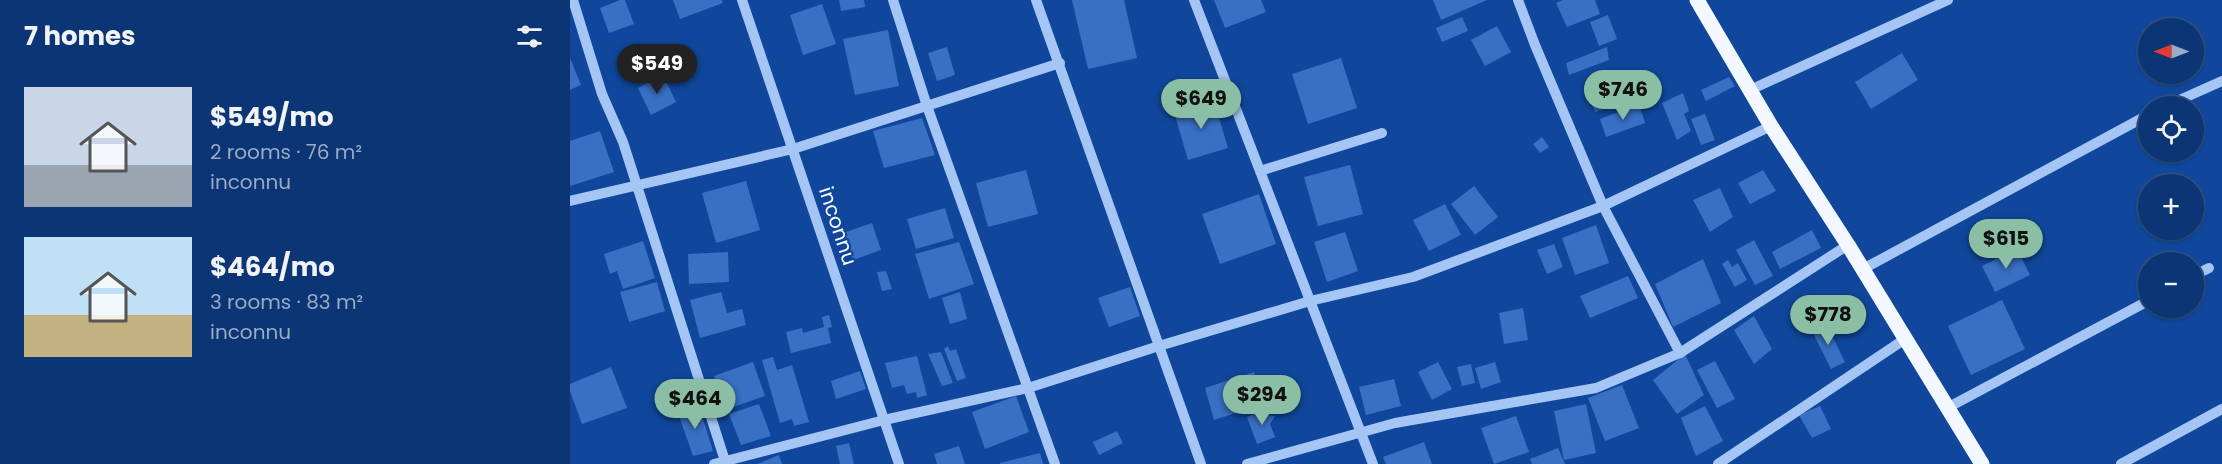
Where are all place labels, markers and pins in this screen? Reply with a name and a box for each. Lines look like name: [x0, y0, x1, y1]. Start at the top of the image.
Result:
pin: $549: [621, 44, 693, 95]
pin: $746: [1587, 70, 1659, 121]
pin: $649: [1165, 79, 1237, 130]
pin: $615: [1970, 219, 2042, 270]
pin: $778: [1792, 295, 1864, 346]
pin: $294: [1226, 375, 1298, 426]
pin: $464: [659, 379, 731, 430]

